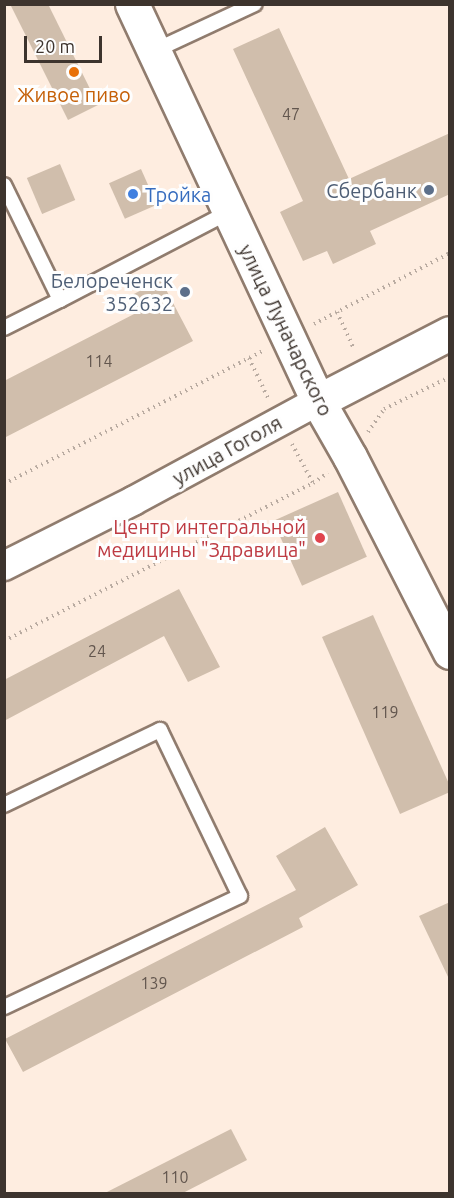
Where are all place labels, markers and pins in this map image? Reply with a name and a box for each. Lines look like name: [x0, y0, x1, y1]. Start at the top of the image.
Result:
marker: Живое пиво: [67, 65, 81, 79]
place label: Живое пиво: [17, 82, 131, 106]
place label: Сбербанк: [326, 178, 417, 202]
place label: Тройка: [145, 182, 211, 206]
marker: Сбербанк: [422, 183, 436, 197]
marker: Тройка: [126, 187, 140, 201]
place label: Белореченск 352632: [51, 268, 173, 315]
marker: Белореченск 352632: [178, 285, 192, 299]
place label: Центр интегральной медицины "Здравица": [97, 514, 306, 561]
marker: Центр интегральной медицины "Здравица": [311, 529, 329, 547]

